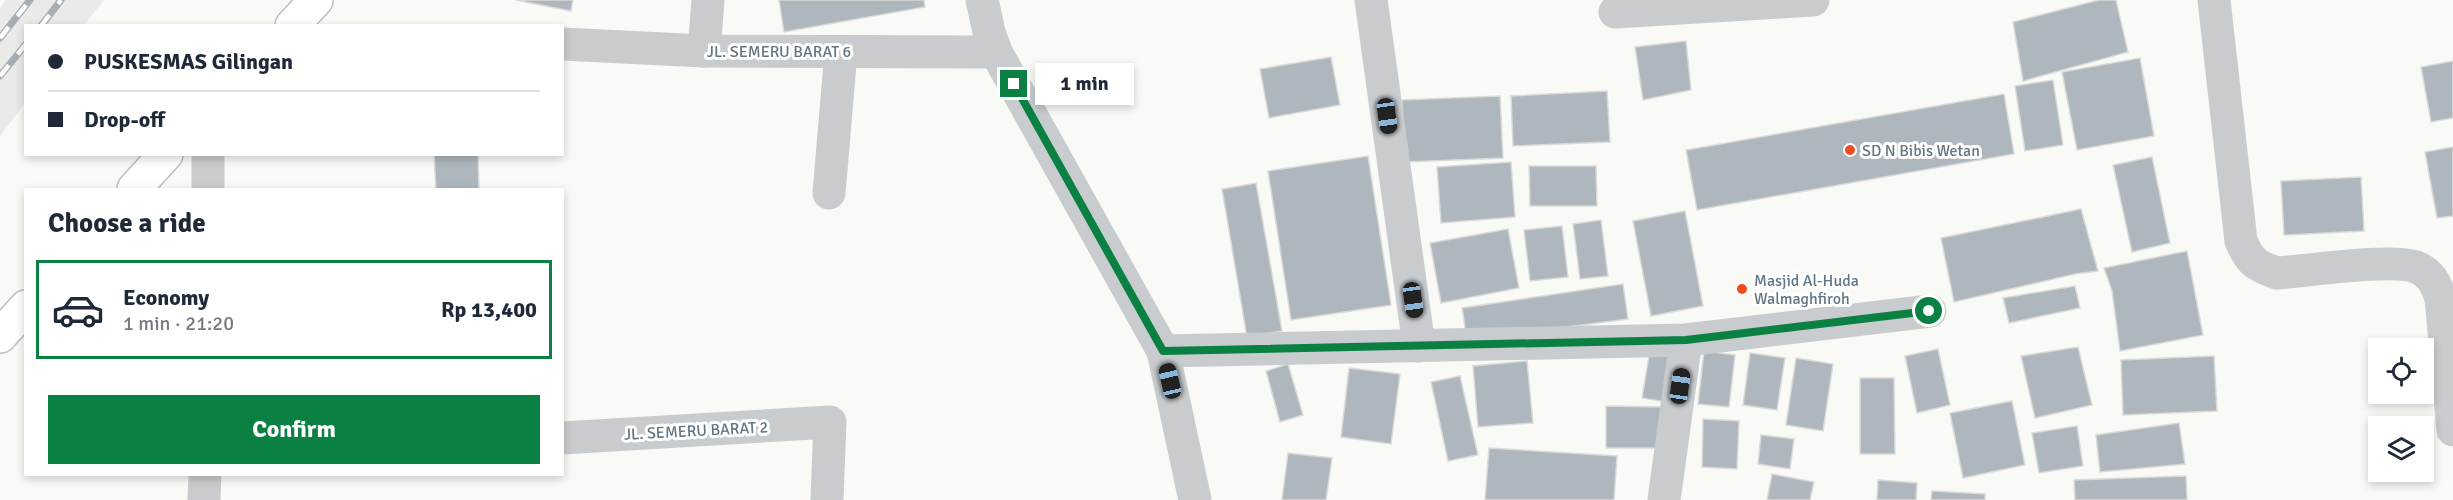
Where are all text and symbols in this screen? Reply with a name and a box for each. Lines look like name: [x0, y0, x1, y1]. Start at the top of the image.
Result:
street label: JL. SEMERU BARAT 6: [707, 42, 851, 62]
text: PUSKESMAS Gilingan: [84, 48, 293, 75]
callout: 1 min: [1035, 63, 1134, 105]
route end: [1000, 70, 1027, 97]
text: 1 min: [1060, 71, 1109, 96]
car: [1376, 97, 1398, 135]
text: Drop-off: [84, 106, 165, 133]
place label: SD N Bibis Wetan: [1862, 141, 1980, 161]
marker: SD N Bibis Wetan: [1843, 143, 1857, 157]
text: Choose a ride: [48, 207, 206, 240]
place label: Masjid Al-Huda Walmaghfiroh: [1754, 271, 1859, 309]
car: [1402, 281, 1424, 319]
marker: Masjid Al-Huda Walmaghfiroh: [1735, 282, 1749, 296]
icon: car: [51, 283, 105, 337]
text: Economy: [123, 284, 209, 311]
text: Rp 13,400: [441, 296, 537, 323]
route start: [1915, 297, 1942, 324]
text: 1 min · 21:20: [123, 311, 234, 336]
map controls: [2368, 338, 2434, 482]
button: locate: [2368, 338, 2434, 404]
car: [1157, 361, 1183, 401]
car: [1669, 367, 1691, 405]
button: Confirm: [48, 395, 540, 464]
button: layers: [2368, 416, 2434, 482]
street label: JL. SEMERU BARAT 2: [623, 417, 769, 445]

